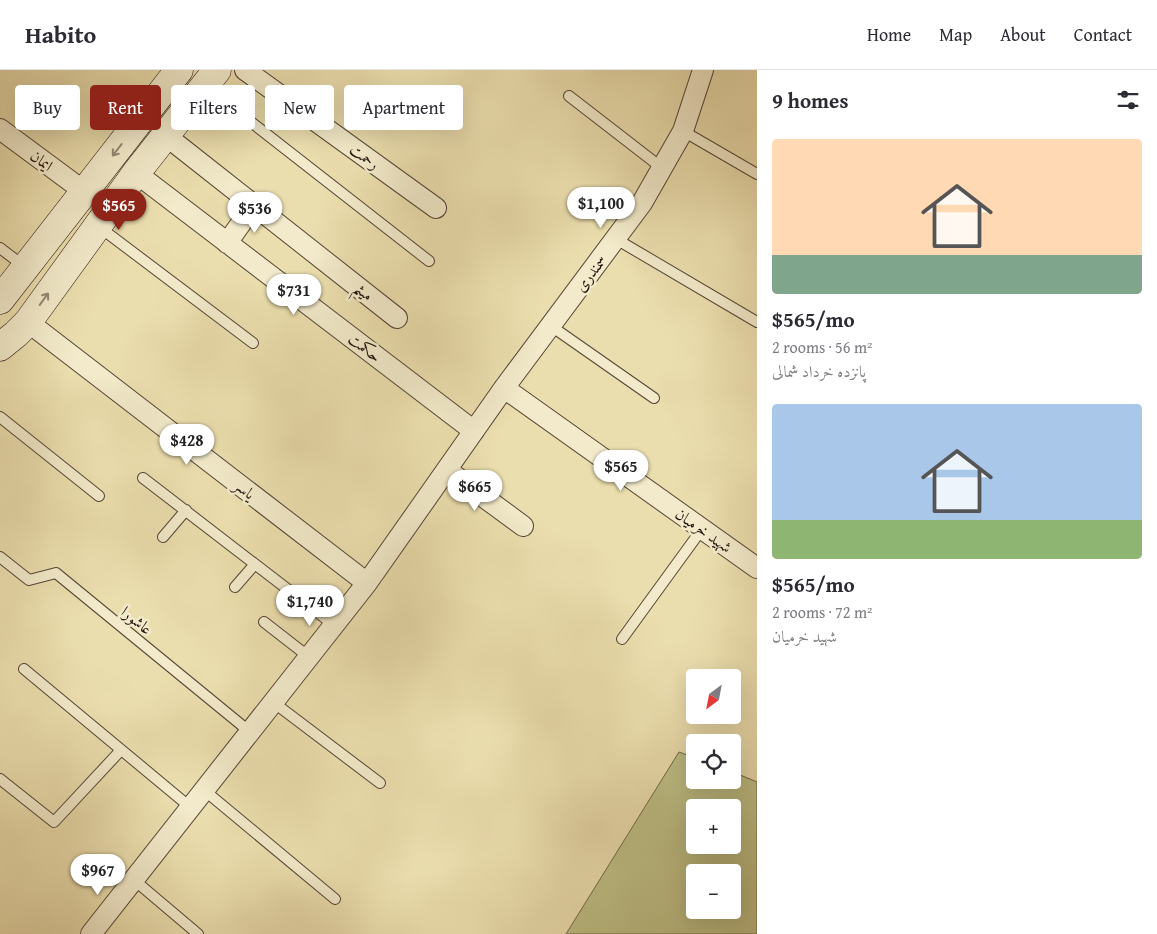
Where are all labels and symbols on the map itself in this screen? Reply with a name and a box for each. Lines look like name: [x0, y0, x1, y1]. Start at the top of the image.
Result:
street label: رحمت: [345, 137, 385, 175]
street label: ایمان: [26, 143, 58, 177]
one-way arrow: [112, 143, 123, 156]
pin: $1,100: [560, 186, 642, 229]
pin: $565: [89, 189, 149, 231]
pin: $536: [225, 191, 285, 234]
street label: سمندری: [568, 249, 612, 297]
pin: $731: [264, 274, 324, 316]
street label: میثم: [346, 276, 379, 310]
one-way arrow: [39, 292, 49, 306]
street label: حکمت: [343, 326, 387, 368]
pin: $428: [157, 424, 217, 466]
pin: $565: [591, 450, 651, 492]
pin: $665: [445, 470, 505, 512]
street label: یاسر: [228, 472, 261, 506]
street label: شهید خرمیان: [671, 502, 737, 558]
pin: $1,740: [269, 584, 351, 627]
street label: عاشورا: [116, 600, 158, 640]
north arrow: [686, 669, 741, 724]
pin: $967: [68, 854, 128, 896]

